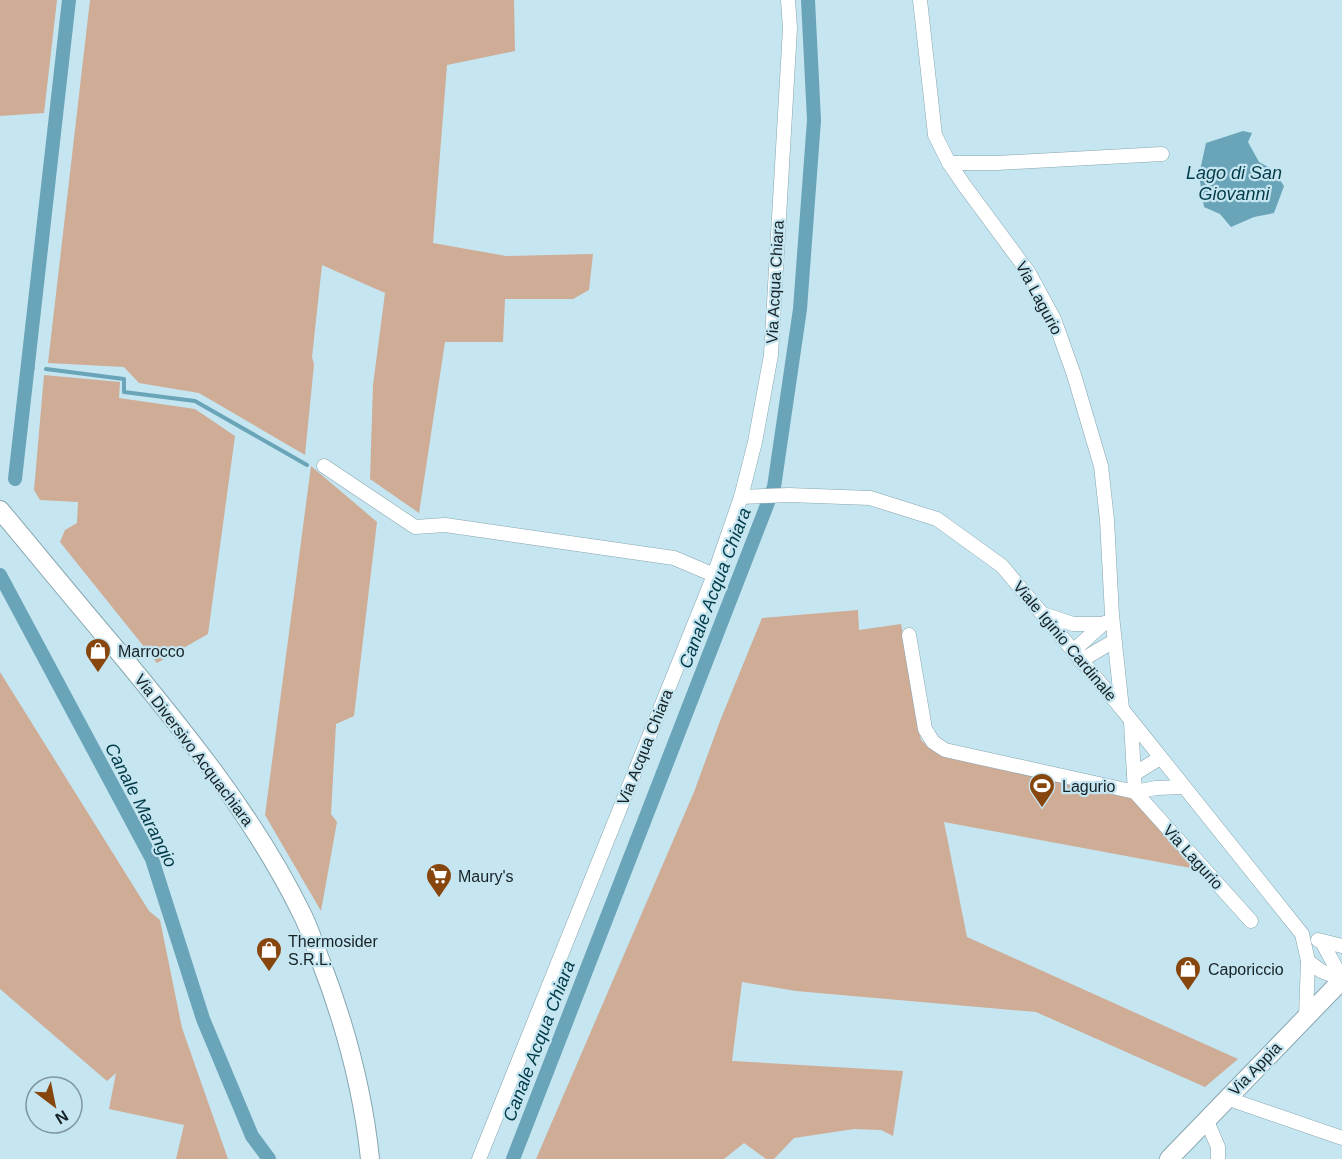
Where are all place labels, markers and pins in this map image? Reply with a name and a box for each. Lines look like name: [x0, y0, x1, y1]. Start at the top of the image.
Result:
shop icon: Marrocco: [83, 636, 113, 674]
place label: Marrocco: [118, 643, 185, 660]
sports icon: Lagurio: [1027, 771, 1057, 809]
place label: Lagurio: [1062, 778, 1115, 795]
supermarket icon: Maury's: [424, 861, 454, 899]
place label: Maury's: [458, 868, 514, 885]
place label: Thermosider S.R.L.: [288, 933, 378, 968]
shop icon: Thermosider S.R.L.: [254, 935, 284, 973]
shop icon: Caporiccio: [1173, 954, 1203, 992]
place label: Caporiccio: [1208, 961, 1284, 978]

